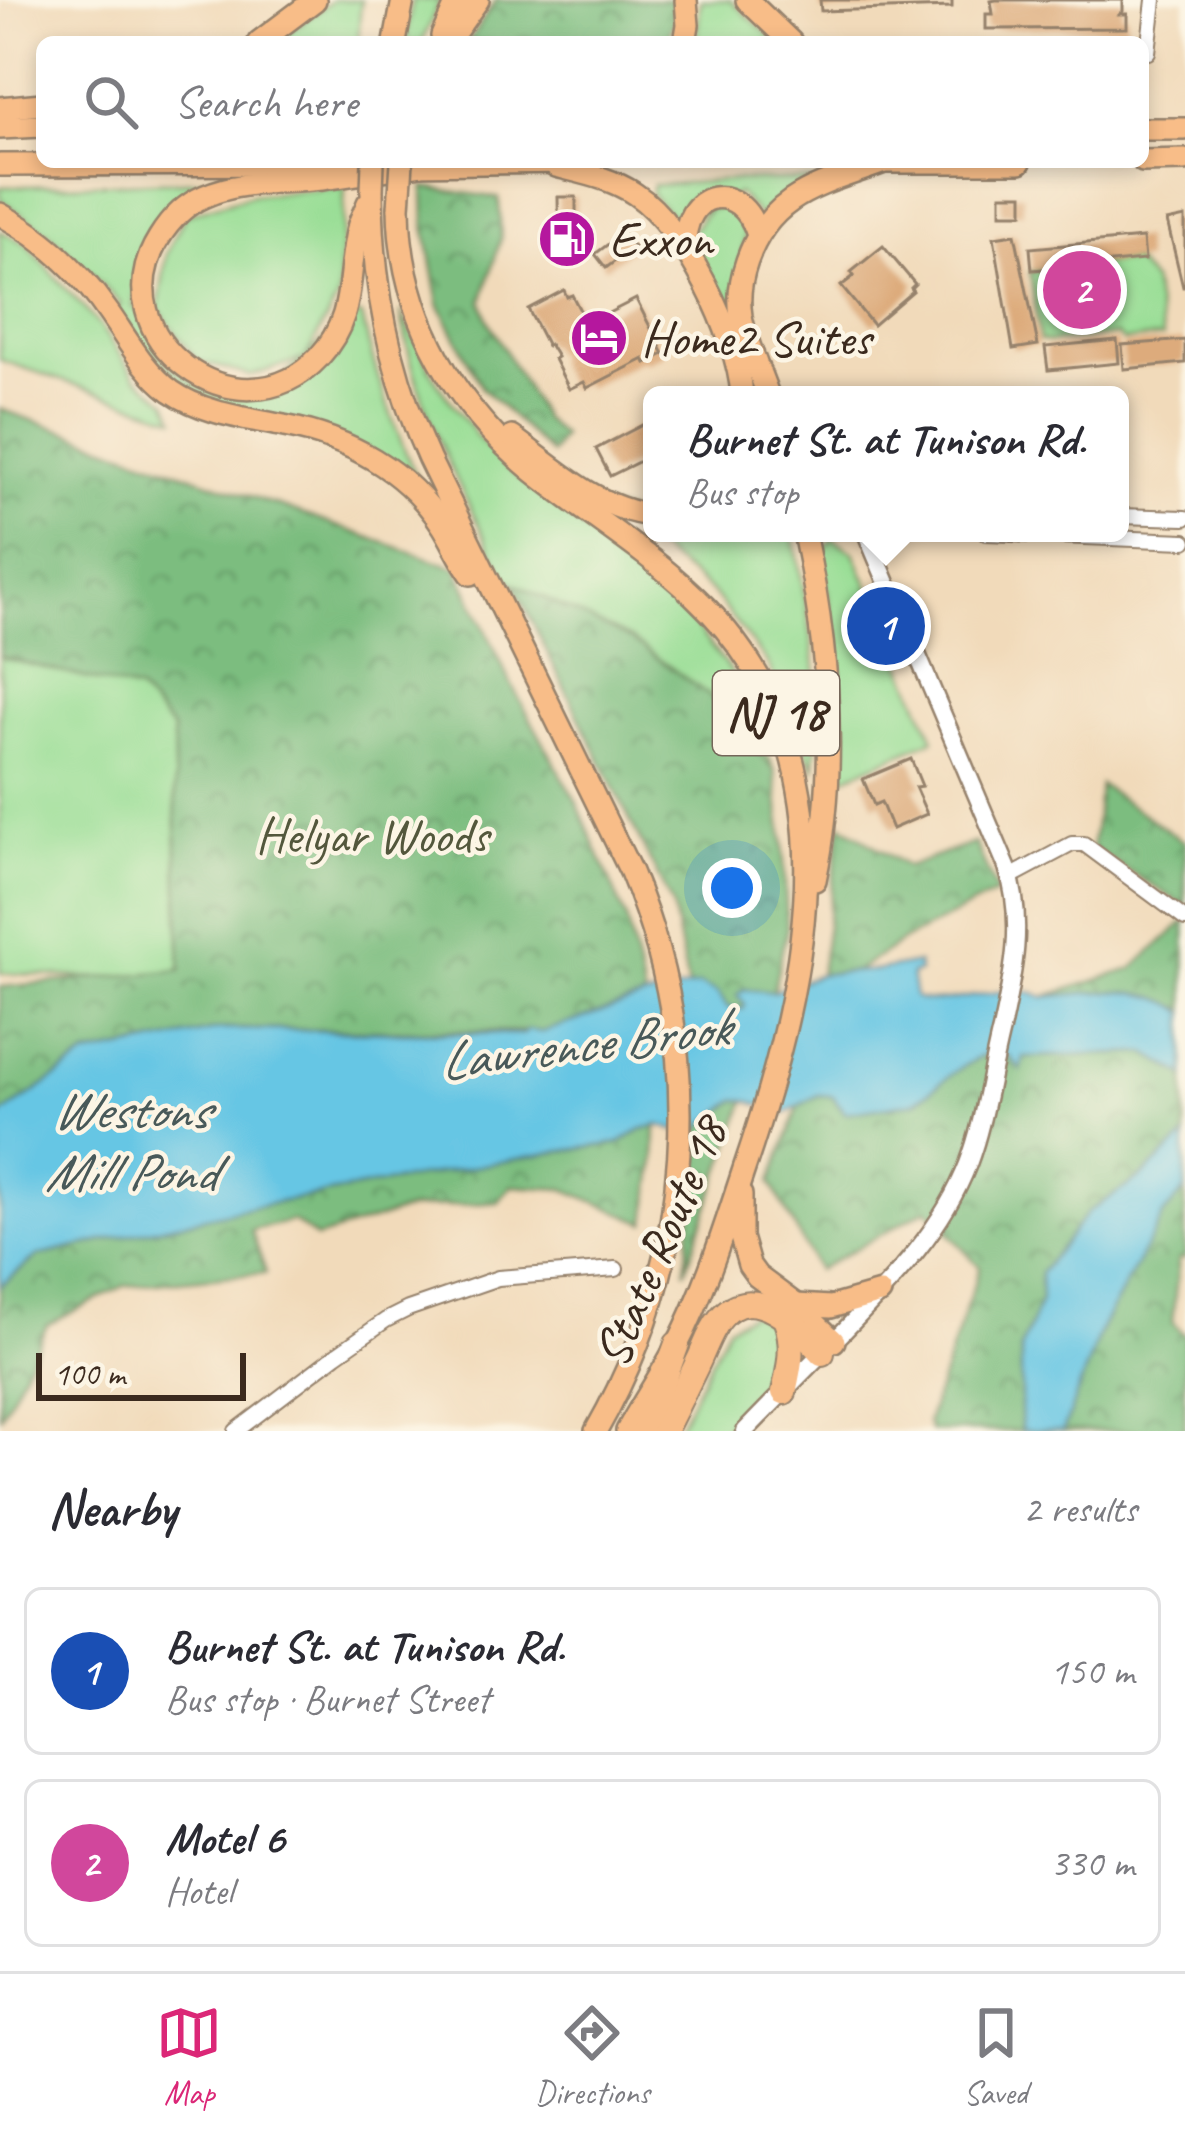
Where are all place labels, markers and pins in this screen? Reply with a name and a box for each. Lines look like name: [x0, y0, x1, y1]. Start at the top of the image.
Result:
place label: Exxon: [609, 207, 715, 271]
fuel station icon: Exxon: [536, 208, 598, 270]
pin: 2: [1043, 245, 1121, 335]
place label: Home2 Suites: [641, 306, 875, 370]
hotel icon: Home2 Suites: [568, 307, 630, 369]
pin: 1: [847, 581, 925, 671]

